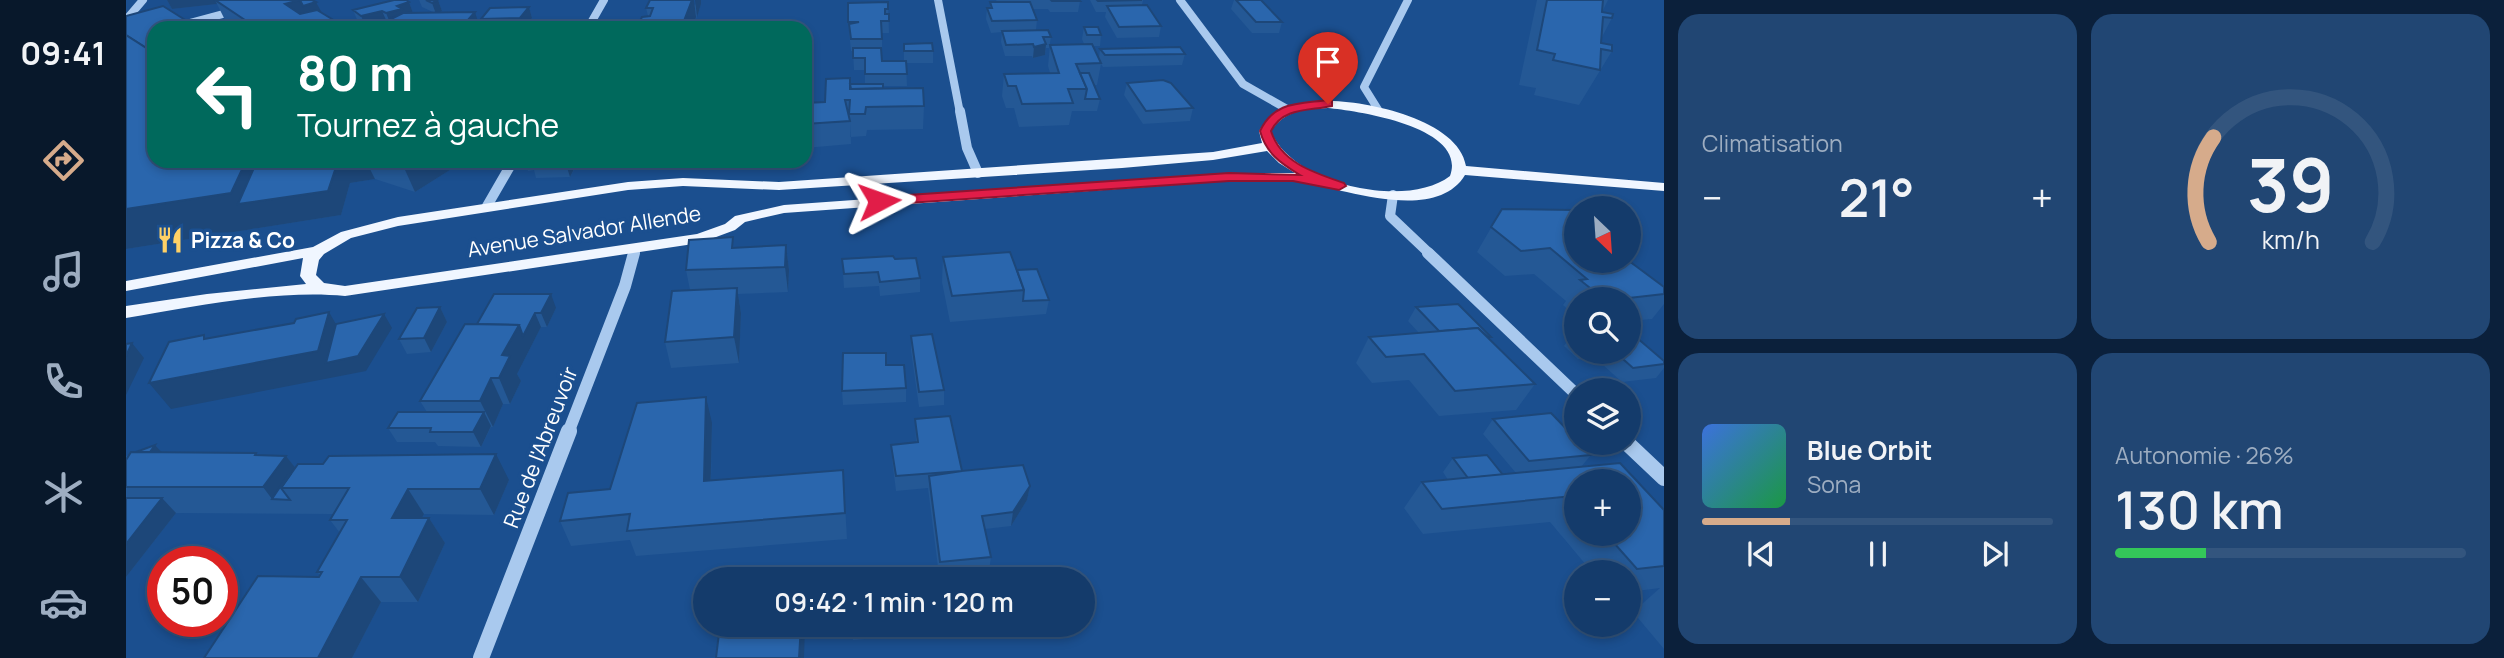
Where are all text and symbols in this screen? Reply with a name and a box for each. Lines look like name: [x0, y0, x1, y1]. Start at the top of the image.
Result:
text: 09:41: [20, 31, 106, 75]
pin: [1298, 32, 1358, 104]
text: 80 m: [297, 39, 413, 106]
icon: arrive: [1309, 43, 1347, 81]
icon: left: [182, 49, 273, 140]
text: Tournez à gauche: [297, 103, 559, 147]
text: Climatisation: [1702, 127, 1843, 159]
text: 39: [2247, 135, 2334, 235]
icon: directions: [39, 136, 88, 185]
text: 21°: [1839, 162, 1915, 233]
position arrow: [842, 164, 916, 238]
text: −: [1702, 171, 1723, 223]
text: +: [2031, 171, 2053, 223]
north arrow: [1564, 196, 1642, 273]
map controls: [1564, 196, 1641, 637]
street label: Avenue Salvador Allende: [465, 199, 703, 263]
text: km/h: [2261, 222, 2320, 257]
restaurant icon: Pizza & Co: [155, 225, 185, 255]
place label: Pizza & Co: [191, 226, 295, 254]
icon: music: [39, 247, 88, 296]
button: search: [1564, 287, 1641, 364]
icon: phone: [39, 357, 88, 406]
street label: Rue de l'Abreuvoir: [496, 362, 584, 532]
button: layers: [1564, 378, 1641, 455]
text: Blue Orbit: [1807, 432, 1932, 468]
text: Autonomie · 26%: [2115, 439, 2294, 471]
icon: climate: [39, 468, 88, 517]
text: Sona: [1807, 468, 1861, 500]
button: +: [1564, 469, 1641, 546]
text: 130 km: [2115, 474, 2284, 545]
icon: previous: [1742, 535, 1780, 573]
icon: pause: [1859, 535, 1897, 573]
icon: next: [1976, 535, 2014, 573]
speed limit sign: 50: [147, 546, 238, 637]
button: −: [1564, 560, 1641, 637]
icon: car: [39, 578, 88, 627]
text: 09:42 · 1 min · 120 m: [774, 584, 1014, 620]

